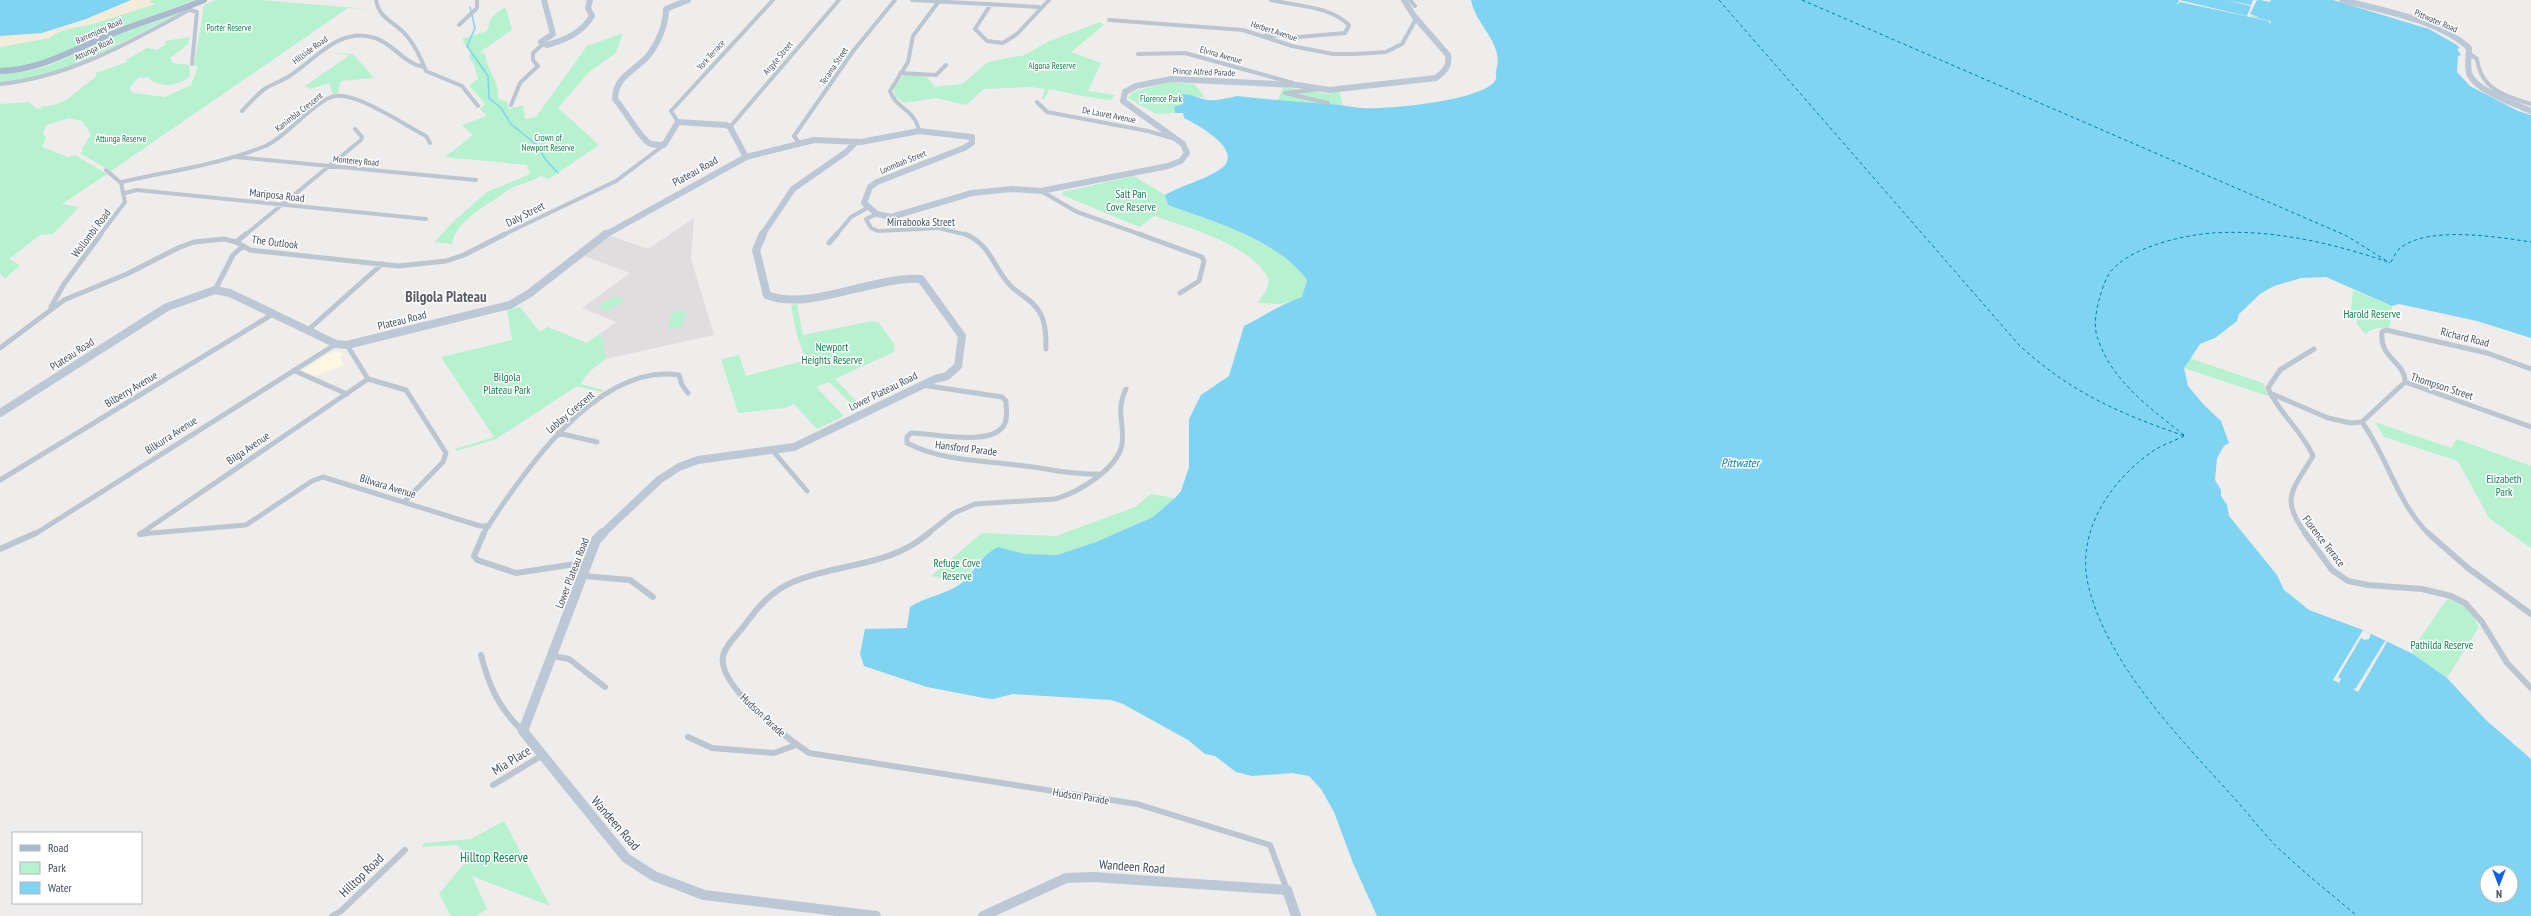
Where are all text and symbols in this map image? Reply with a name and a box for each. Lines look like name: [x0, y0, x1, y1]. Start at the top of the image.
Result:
street label: Pittwater Road: [2413, 7, 2459, 35]
street label: Barrenjoey Road: [74, 15, 124, 47]
street label: Herbert Avenue: [1250, 18, 1299, 43]
park label: Porter Reserve: [207, 22, 252, 33]
street label: Hillside Road: [290, 33, 330, 66]
street label: Attunga Road: [73, 34, 115, 63]
street label: York Terrace: [694, 37, 727, 72]
street label: Argyle Street: [760, 38, 795, 77]
street label: Elvina Avenue: [1199, 43, 1244, 66]
street label: Terama Street: [817, 44, 850, 87]
park label: Algona Reserve: [1028, 60, 1076, 71]
street label: Prince Alfred Parade: [1173, 65, 1236, 78]
street label: Kanimbla Crescent: [273, 89, 325, 134]
park label: Florence Park: [1140, 93, 1182, 104]
street label: De Lauret Avenue: [1081, 104, 1137, 125]
park label: Crown of Newport Reserve: [522, 132, 575, 153]
park label: Attunga Reserve: [96, 133, 147, 144]
street label: Loombah Street: [878, 147, 928, 176]
street label: Monterey Road: [333, 153, 380, 168]
street label: Plateau Road: [670, 153, 720, 189]
street label: Mariposa Road: [249, 185, 306, 205]
park label: Salt Pan Cove Reserve: [1106, 187, 1156, 214]
street label: Daly Street: [503, 198, 547, 230]
street label: Wollombi Road: [68, 206, 114, 260]
street label: Mirrabooka Street: [887, 215, 955, 229]
street label: The Outlook: [251, 232, 300, 252]
district label: Bilgola Plateau: [405, 287, 487, 306]
street label: Plateau Road: [376, 307, 428, 333]
park label: Harold Reserve: [2343, 307, 2401, 321]
street label: Richard Road: [2439, 324, 2491, 350]
street label: Plateau Road: [47, 334, 97, 373]
park label: Newport Heights Reserve: [802, 340, 863, 367]
street label: Bilberry Avenue: [102, 368, 160, 410]
street label: Lower Plateau Road: [846, 368, 920, 414]
street label: Thompson Street: [2409, 369, 2475, 403]
park label: Bilgola Plateau Park: [483, 370, 531, 397]
street label: Loblay Crescent: [543, 388, 597, 436]
street label: Bilkurra Avenue: [142, 413, 200, 457]
street label: Bilga Avenue: [224, 428, 273, 468]
street label: Hansford Parade: [934, 437, 998, 459]
water label: Pittwater: [1721, 455, 1761, 470]
street label: Bilwara Avenue: [358, 471, 418, 501]
park label: Elizabeth Park: [2486, 472, 2522, 499]
street label: Florence Terrace: [2300, 512, 2349, 570]
street label: Lower Plateau Road: [552, 535, 592, 610]
park label: Refuge Cove Reserve: [934, 556, 981, 583]
park label: Pathilda Reserve: [2411, 638, 2474, 652]
street label: Hudson Parade: [737, 690, 789, 740]
street label: Mia Place: [489, 742, 534, 779]
street label: Hudson Parade: [1052, 785, 1111, 807]
street label: Wandeen Road: [588, 793, 644, 854]
legend: [12, 832, 142, 904]
text: Road: [48, 840, 68, 855]
park label: Hilltop Reserve: [460, 849, 528, 866]
street label: Hilltop Road: [335, 850, 387, 901]
street label: Wandeen Road: [1098, 856, 1166, 877]
text: Park: [48, 860, 66, 875]
north arrow: [2479, 864, 2519, 904]
text: Water: [48, 880, 73, 895]
text: N: [2496, 887, 2502, 901]

